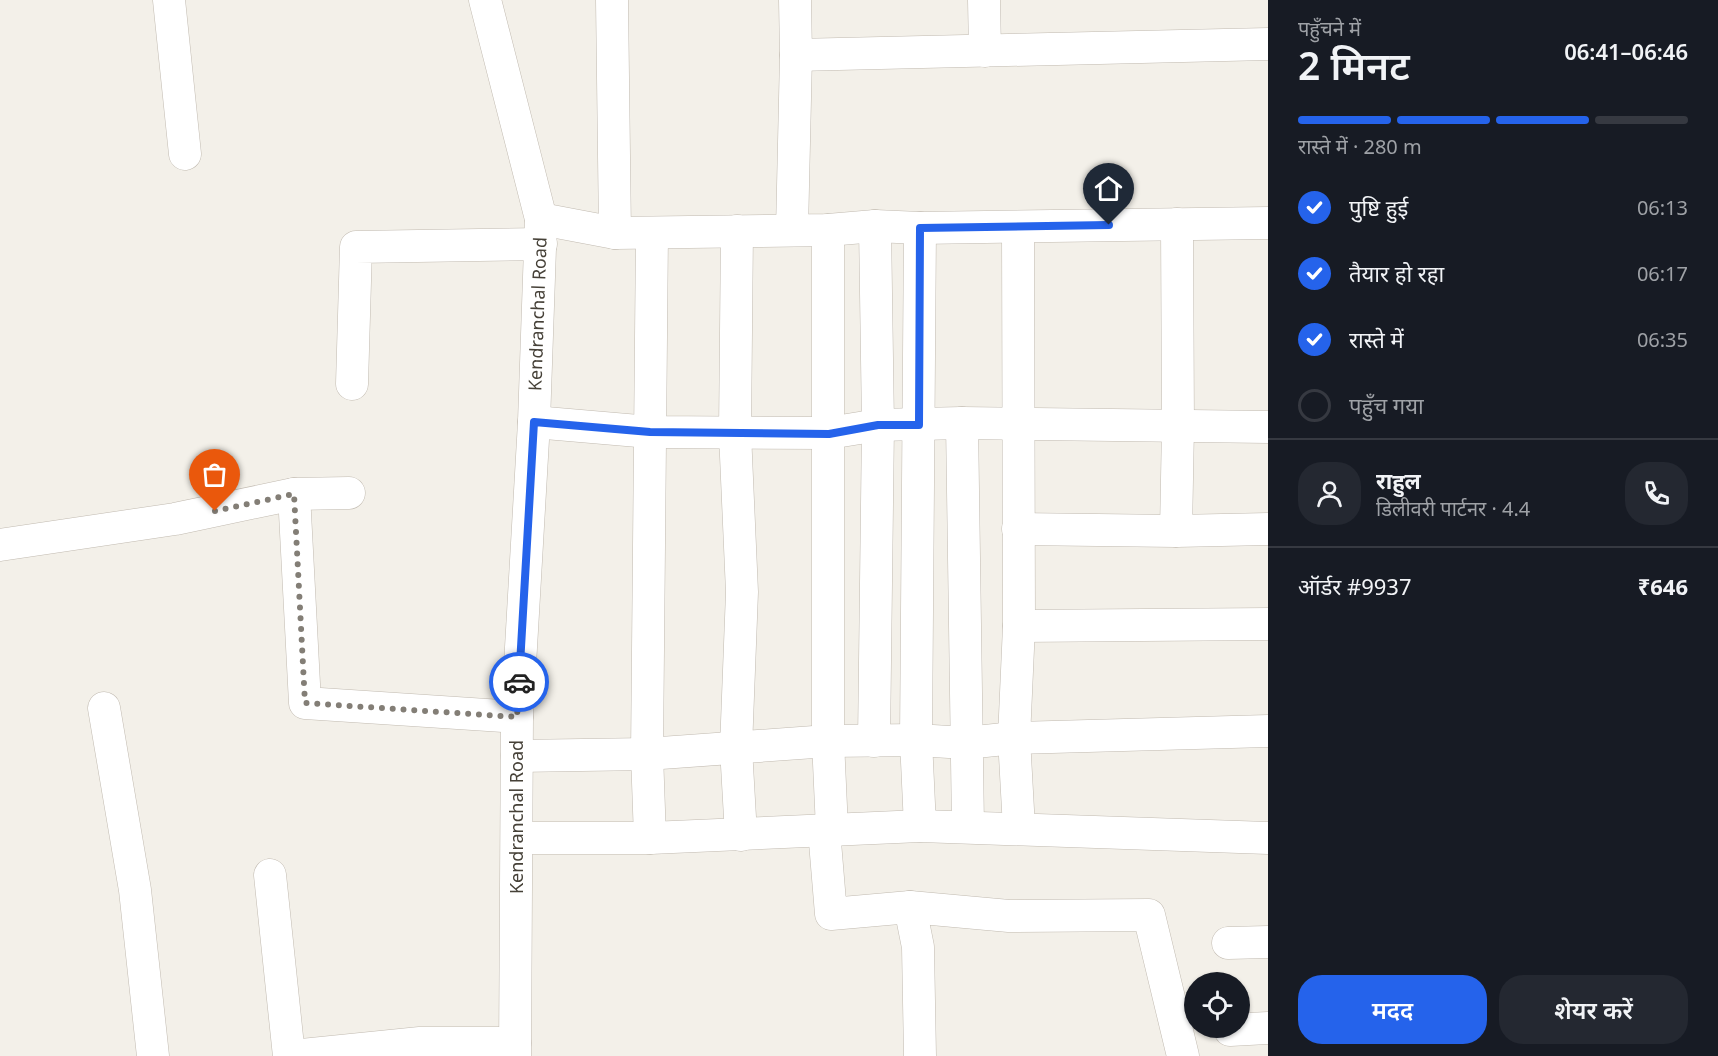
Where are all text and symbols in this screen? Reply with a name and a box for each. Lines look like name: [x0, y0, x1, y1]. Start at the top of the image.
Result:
text: पहुँचने में: [1298, 15, 1361, 42]
text: 06:41–06:46: [1564, 36, 1688, 66]
text: 2 मिनट: [1298, 38, 1410, 91]
text: रास्ते में · 280 m: [1298, 133, 1422, 160]
pin: [1083, 163, 1134, 225]
icon: home: [1092, 172, 1125, 205]
icon: check: [1298, 191, 1331, 224]
text: पुष्टि हुई: [1349, 192, 1408, 222]
text: 06:13: [1637, 194, 1688, 221]
street label: Kendranchal Road: [522, 236, 552, 391]
icon: check: [1298, 257, 1331, 290]
text: तैयार हो रहा: [1349, 258, 1444, 288]
text: 06:17: [1637, 260, 1688, 287]
icon: check: [1298, 323, 1331, 356]
text: रास्ते में: [1349, 324, 1404, 354]
text: 06:35: [1637, 326, 1688, 353]
text: पहुँच गया: [1349, 390, 1424, 420]
pin: [189, 449, 240, 511]
icon: bag: [198, 458, 231, 491]
button: person: [1298, 462, 1361, 525]
button: phone: [1625, 462, 1688, 525]
text: राहुल: [1376, 465, 1421, 495]
text: डिलीवरी पार्टनर · 4.4: [1376, 495, 1530, 522]
text: ऑर्डर #9937: [1298, 571, 1412, 601]
text: ₹646: [1638, 571, 1688, 601]
courier: [489, 652, 549, 712]
icon: car: [503, 666, 536, 699]
street label: Kendranchal Road: [504, 740, 528, 894]
map controls: [1184, 972, 1250, 1038]
button: locate: [1184, 972, 1250, 1038]
button: मदद: [1298, 975, 1487, 1044]
button: शेयर करें: [1499, 975, 1688, 1044]

